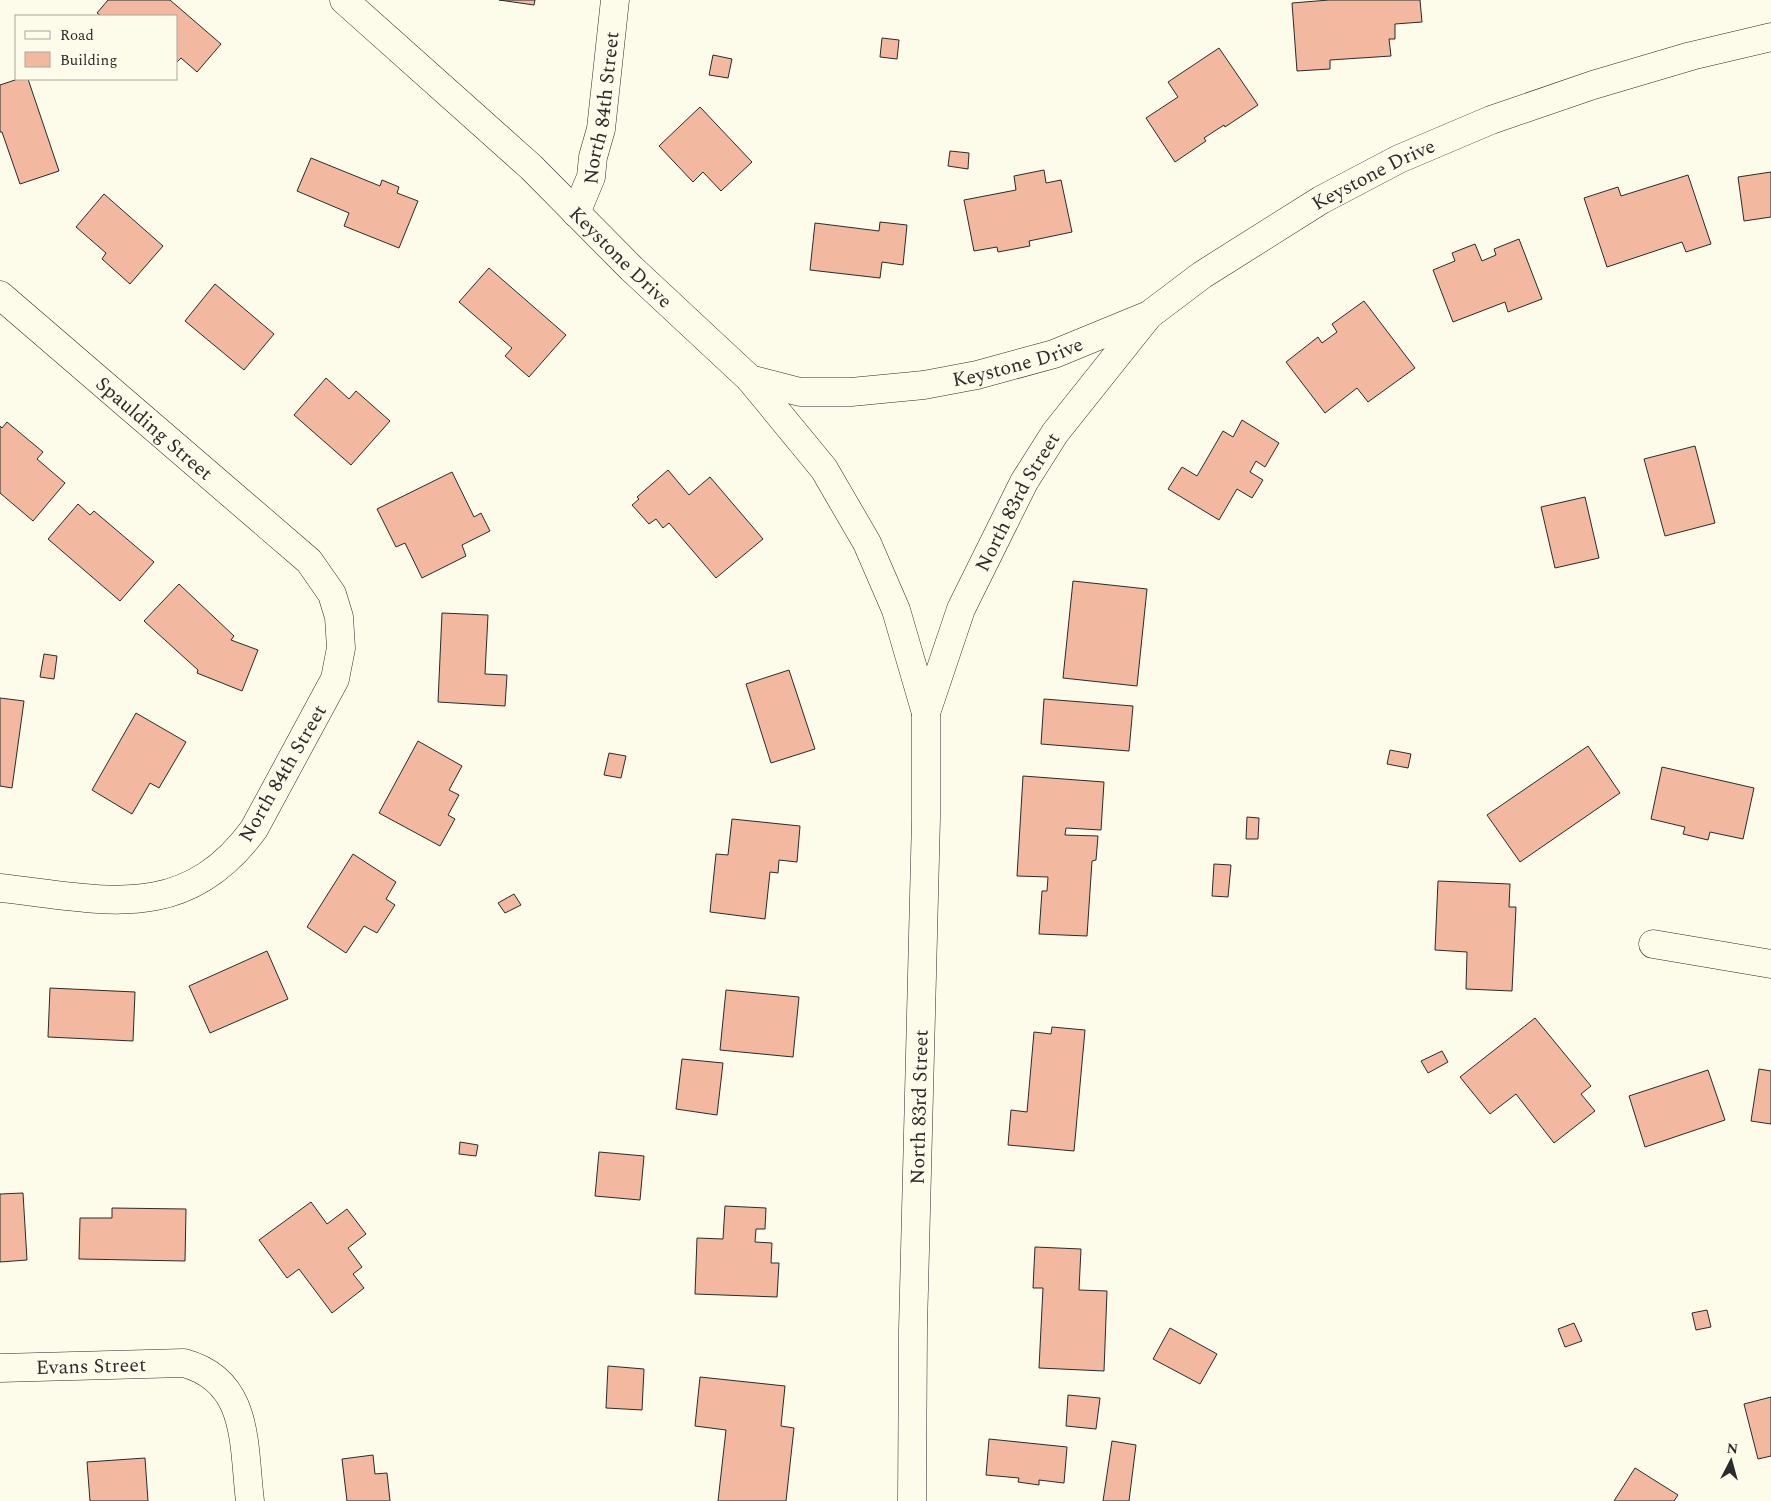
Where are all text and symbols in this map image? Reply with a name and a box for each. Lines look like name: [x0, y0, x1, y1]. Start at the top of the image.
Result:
legend: [15, 15, 178, 80]
text: Road: [60, 24, 94, 47]
street label: North 84th Street: [576, 30, 627, 186]
text: Building: [60, 49, 117, 72]
street label: Keystone Drive: [1306, 131, 1440, 218]
street label: Keystone Drive: [562, 200, 679, 316]
street label: Keystone Drive: [950, 330, 1088, 395]
street label: Spaulding Street: [89, 370, 219, 488]
street label: North 83rd Street: [968, 426, 1068, 577]
street label: North 84th Street: [231, 699, 335, 848]
street label: North 83rd Street: [903, 1029, 937, 1185]
street label: Evans Street: [35, 1350, 147, 1383]
north arrow: [1706, 1436, 1756, 1486]
text: N: [1726, 1438, 1739, 1460]

